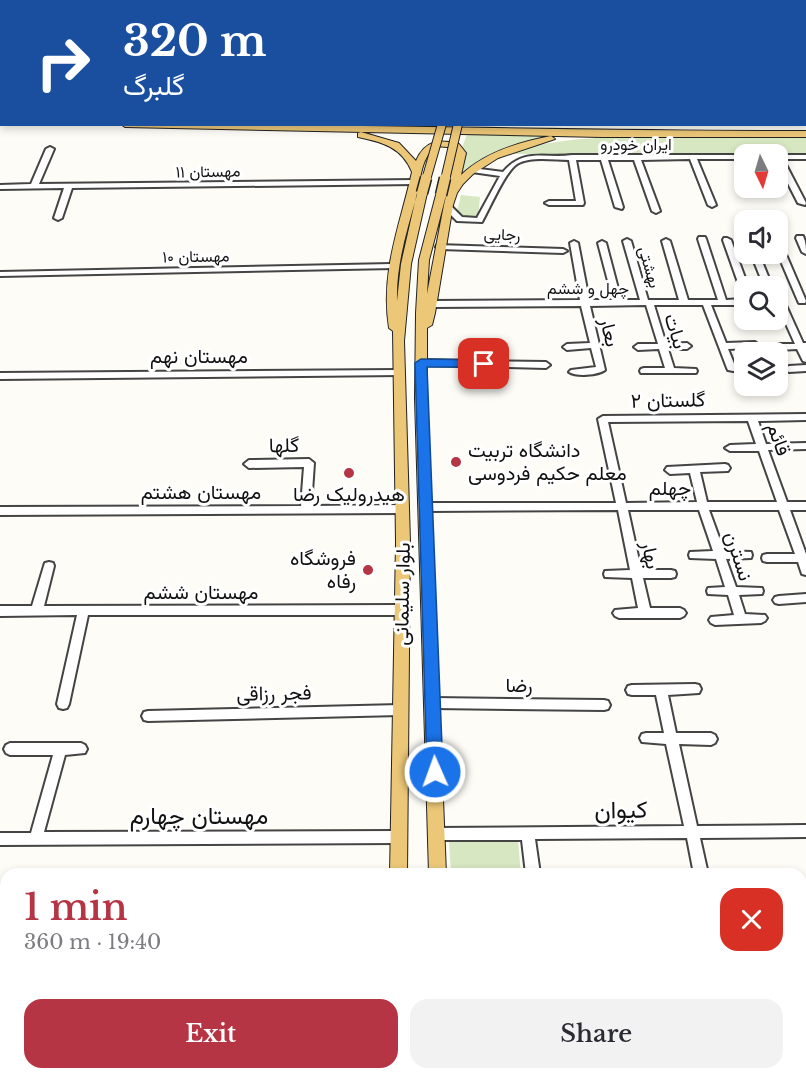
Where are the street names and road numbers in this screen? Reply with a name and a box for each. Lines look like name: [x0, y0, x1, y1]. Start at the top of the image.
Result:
street label: ایران خودرو: [600, 134, 672, 155]
street label: مهستان ۱۱: [175, 160, 241, 183]
street label: رجایی: [483, 223, 521, 246]
street label: بهشتی: [634, 244, 665, 290]
street label: مهستان ۱۰: [162, 245, 230, 268]
street label: چهل و ششم: [547, 278, 629, 300]
street label: بیات: [659, 310, 693, 352]
street label: بعار: [594, 314, 625, 349]
street label: مهستان نهم: [150, 344, 248, 369]
street label: گلستان ۲: [630, 387, 706, 413]
street label: قائم: [761, 419, 796, 459]
street label: گلها: [269, 433, 300, 458]
street label: چهلم: [649, 476, 691, 502]
street label: مهستان هشتم: [141, 480, 261, 505]
street label: نسترن: [719, 528, 758, 584]
street label: بهار: [635, 538, 666, 571]
street label: بلوار سلیمانی: [389, 542, 416, 646]
street label: مهستان ششم: [143, 580, 259, 605]
street label: رضا: [505, 673, 533, 698]
street label: فجر رزاقی: [236, 680, 312, 707]
street label: کیوان: [594, 795, 648, 825]
street label: مهستان چهارم: [130, 801, 268, 832]

